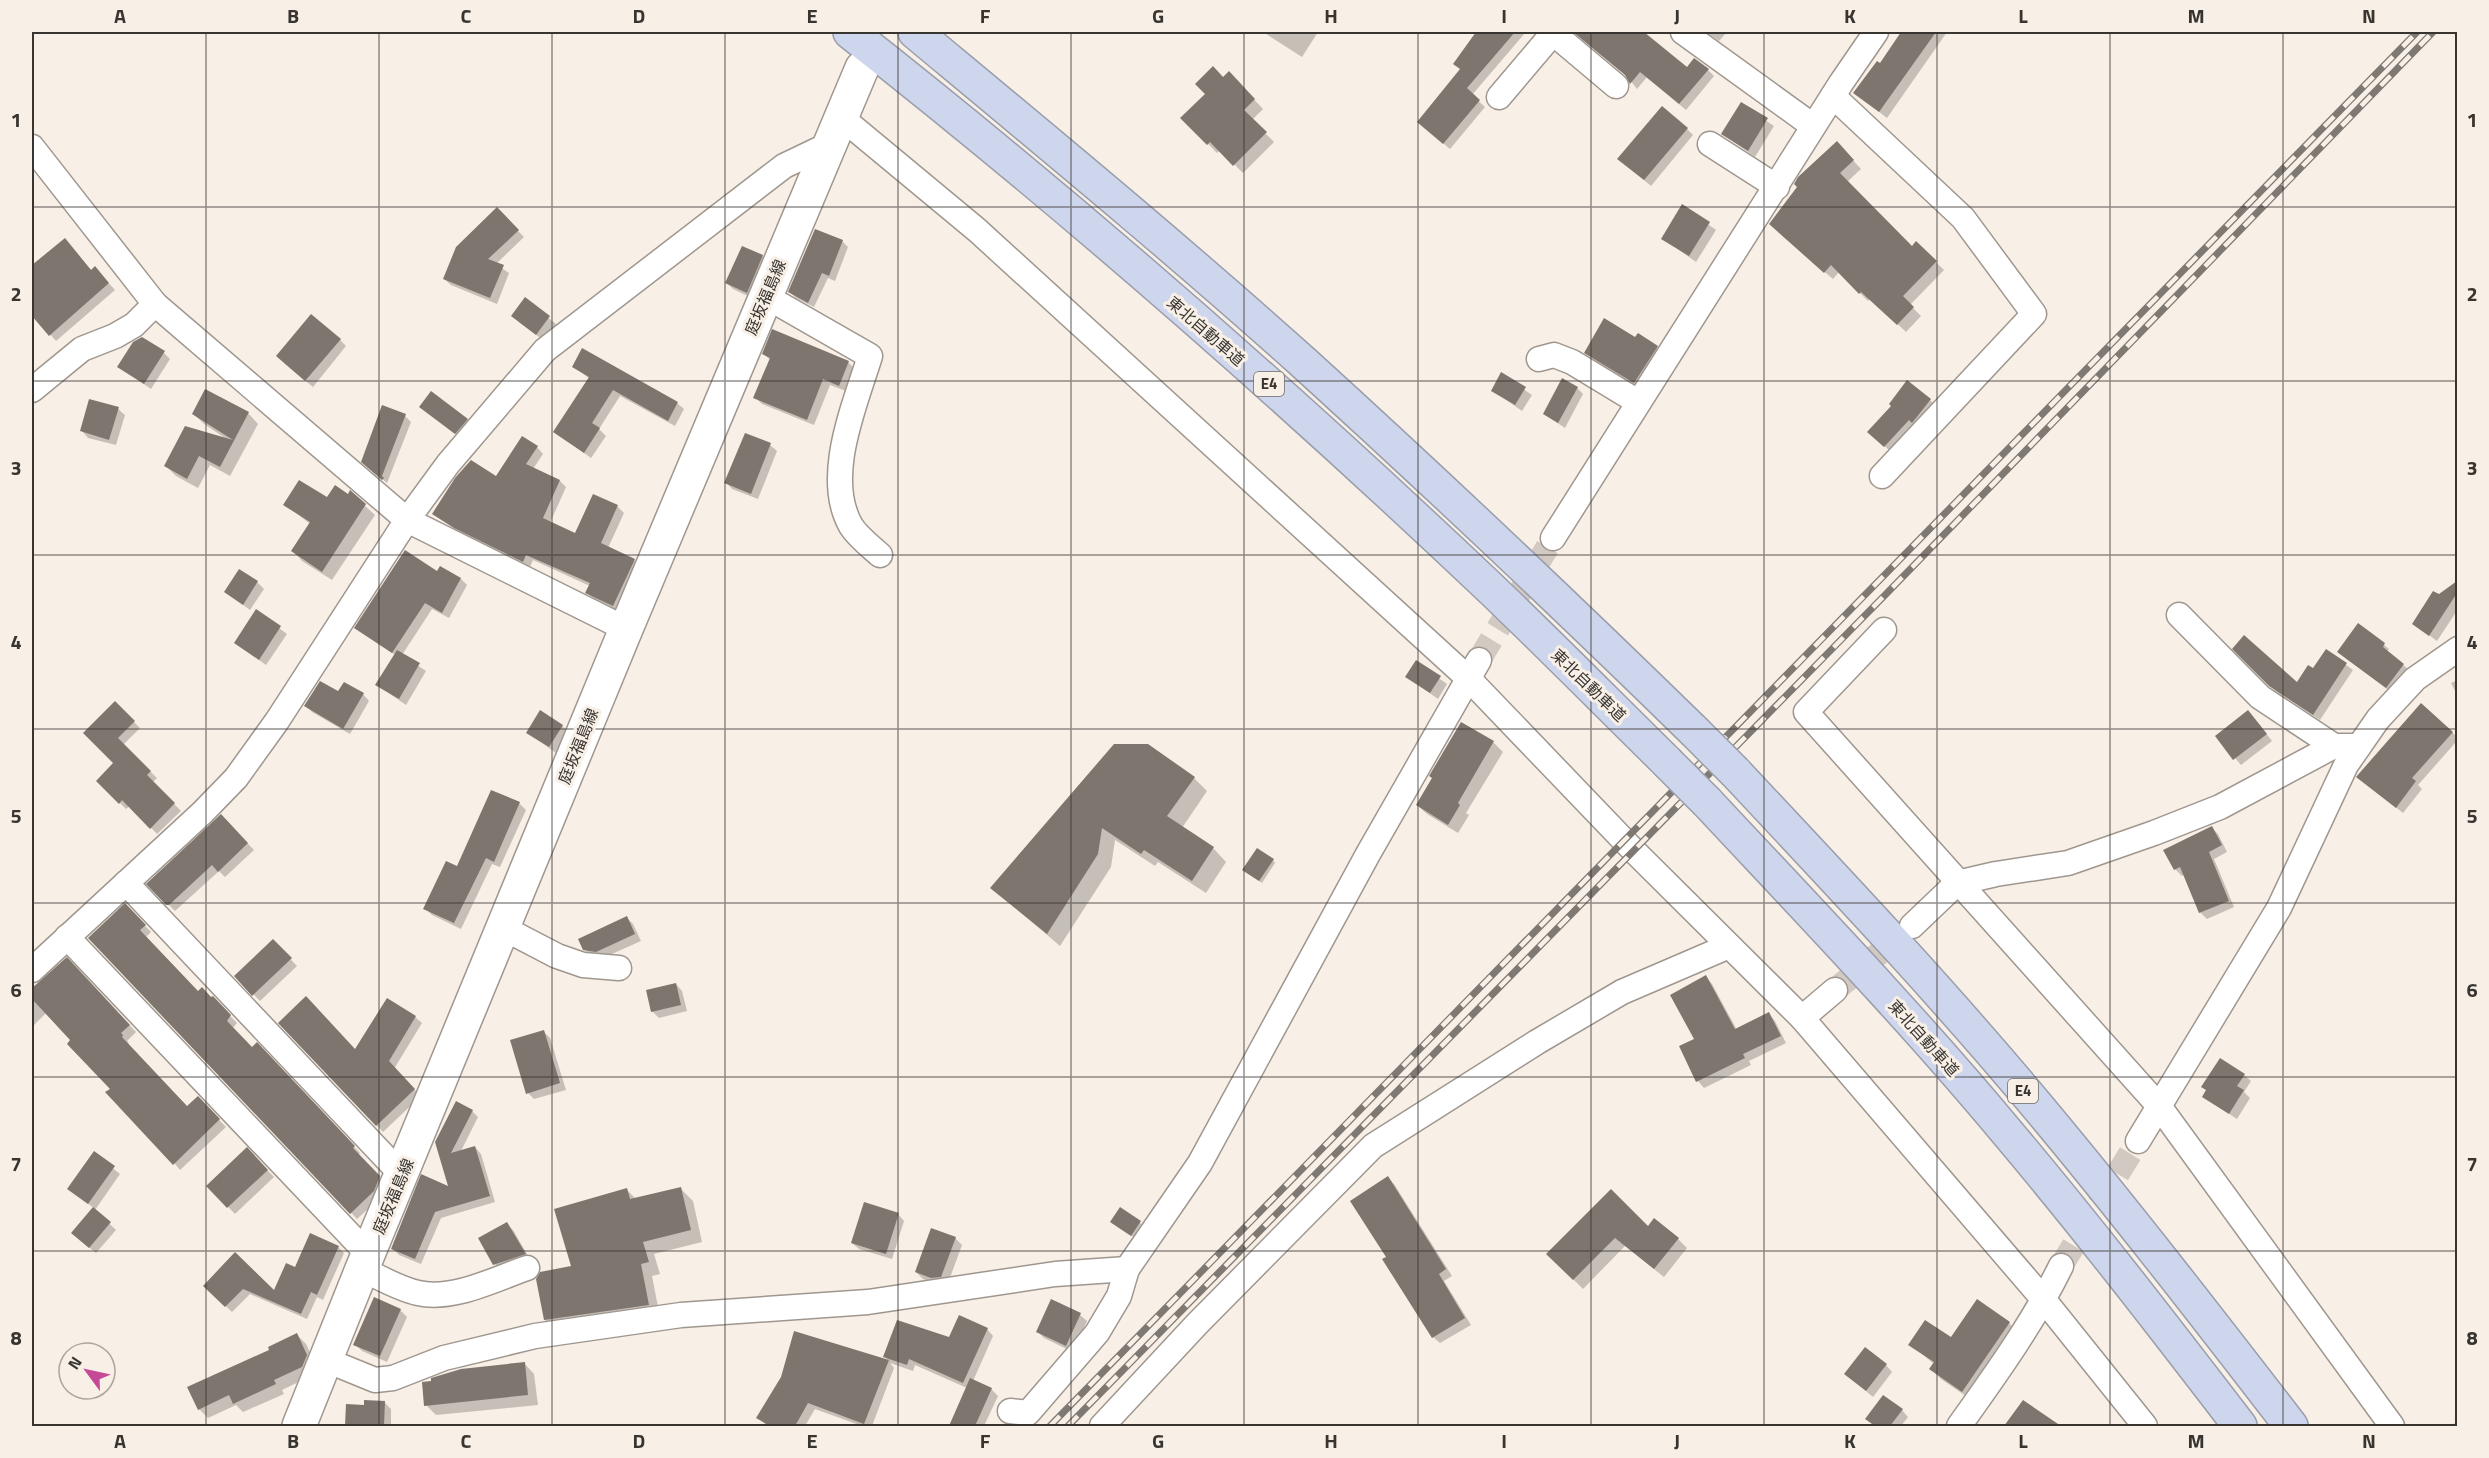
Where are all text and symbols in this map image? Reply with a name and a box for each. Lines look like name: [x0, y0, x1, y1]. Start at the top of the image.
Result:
text: A: [114, 0, 126, 31]
text: B: [287, 0, 299, 31]
text: C: [461, 0, 472, 31]
text: D: [633, 0, 645, 31]
text: E: [806, 0, 818, 31]
text: F: [980, 0, 991, 31]
text: G: [1152, 0, 1164, 31]
text: H: [1324, 0, 1338, 31]
text: I: [1501, 0, 1507, 31]
text: J: [1674, 0, 1680, 31]
text: K: [1844, 0, 1856, 31]
text: L: [2018, 0, 2028, 31]
text: M: [2187, 0, 2205, 31]
text: N: [2362, 0, 2376, 31]
text: 1: [10, 104, 22, 135]
text: 1: [2466, 104, 2478, 135]
street label: 庭坂福島線: [738, 255, 792, 339]
text: 2: [10, 278, 22, 309]
text: 2: [2466, 278, 2478, 309]
street label: 東北自動車道: [1162, 290, 1250, 372]
road number: E4: [1254, 372, 1284, 396]
text: 3: [10, 452, 22, 483]
text: 3: [2466, 452, 2478, 483]
text: 4: [10, 626, 22, 657]
text: 4: [2466, 626, 2478, 657]
street label: 東北自動車道: [1546, 643, 1632, 727]
street label: 庭坂福島線: [552, 704, 604, 788]
text: 5: [10, 800, 22, 831]
text: 5: [2466, 800, 2478, 831]
text: 6: [10, 974, 22, 1005]
text: 6: [2466, 974, 2478, 1005]
street label: 東北自動車道: [1883, 994, 1965, 1082]
road number: E4: [2008, 1079, 2038, 1103]
text: 7: [10, 1148, 22, 1179]
text: 7: [2466, 1148, 2478, 1179]
street label: 庭坂福島線: [366, 1154, 420, 1238]
text: 8: [10, 1322, 22, 1353]
text: 8: [2466, 1322, 2478, 1353]
north arrow: [57, 1341, 117, 1401]
text: N: [61, 1352, 88, 1374]
text: A: [114, 1425, 126, 1456]
text: B: [287, 1425, 299, 1456]
text: C: [461, 1425, 472, 1456]
text: D: [633, 1425, 645, 1456]
text: E: [806, 1425, 818, 1456]
text: F: [980, 1425, 991, 1456]
text: G: [1152, 1425, 1164, 1456]
text: H: [1324, 1425, 1338, 1456]
text: I: [1501, 1425, 1507, 1456]
text: J: [1674, 1425, 1680, 1456]
text: K: [1844, 1425, 1856, 1456]
text: L: [2018, 1425, 2028, 1456]
text: M: [2187, 1425, 2205, 1456]
text: N: [2362, 1425, 2376, 1456]

